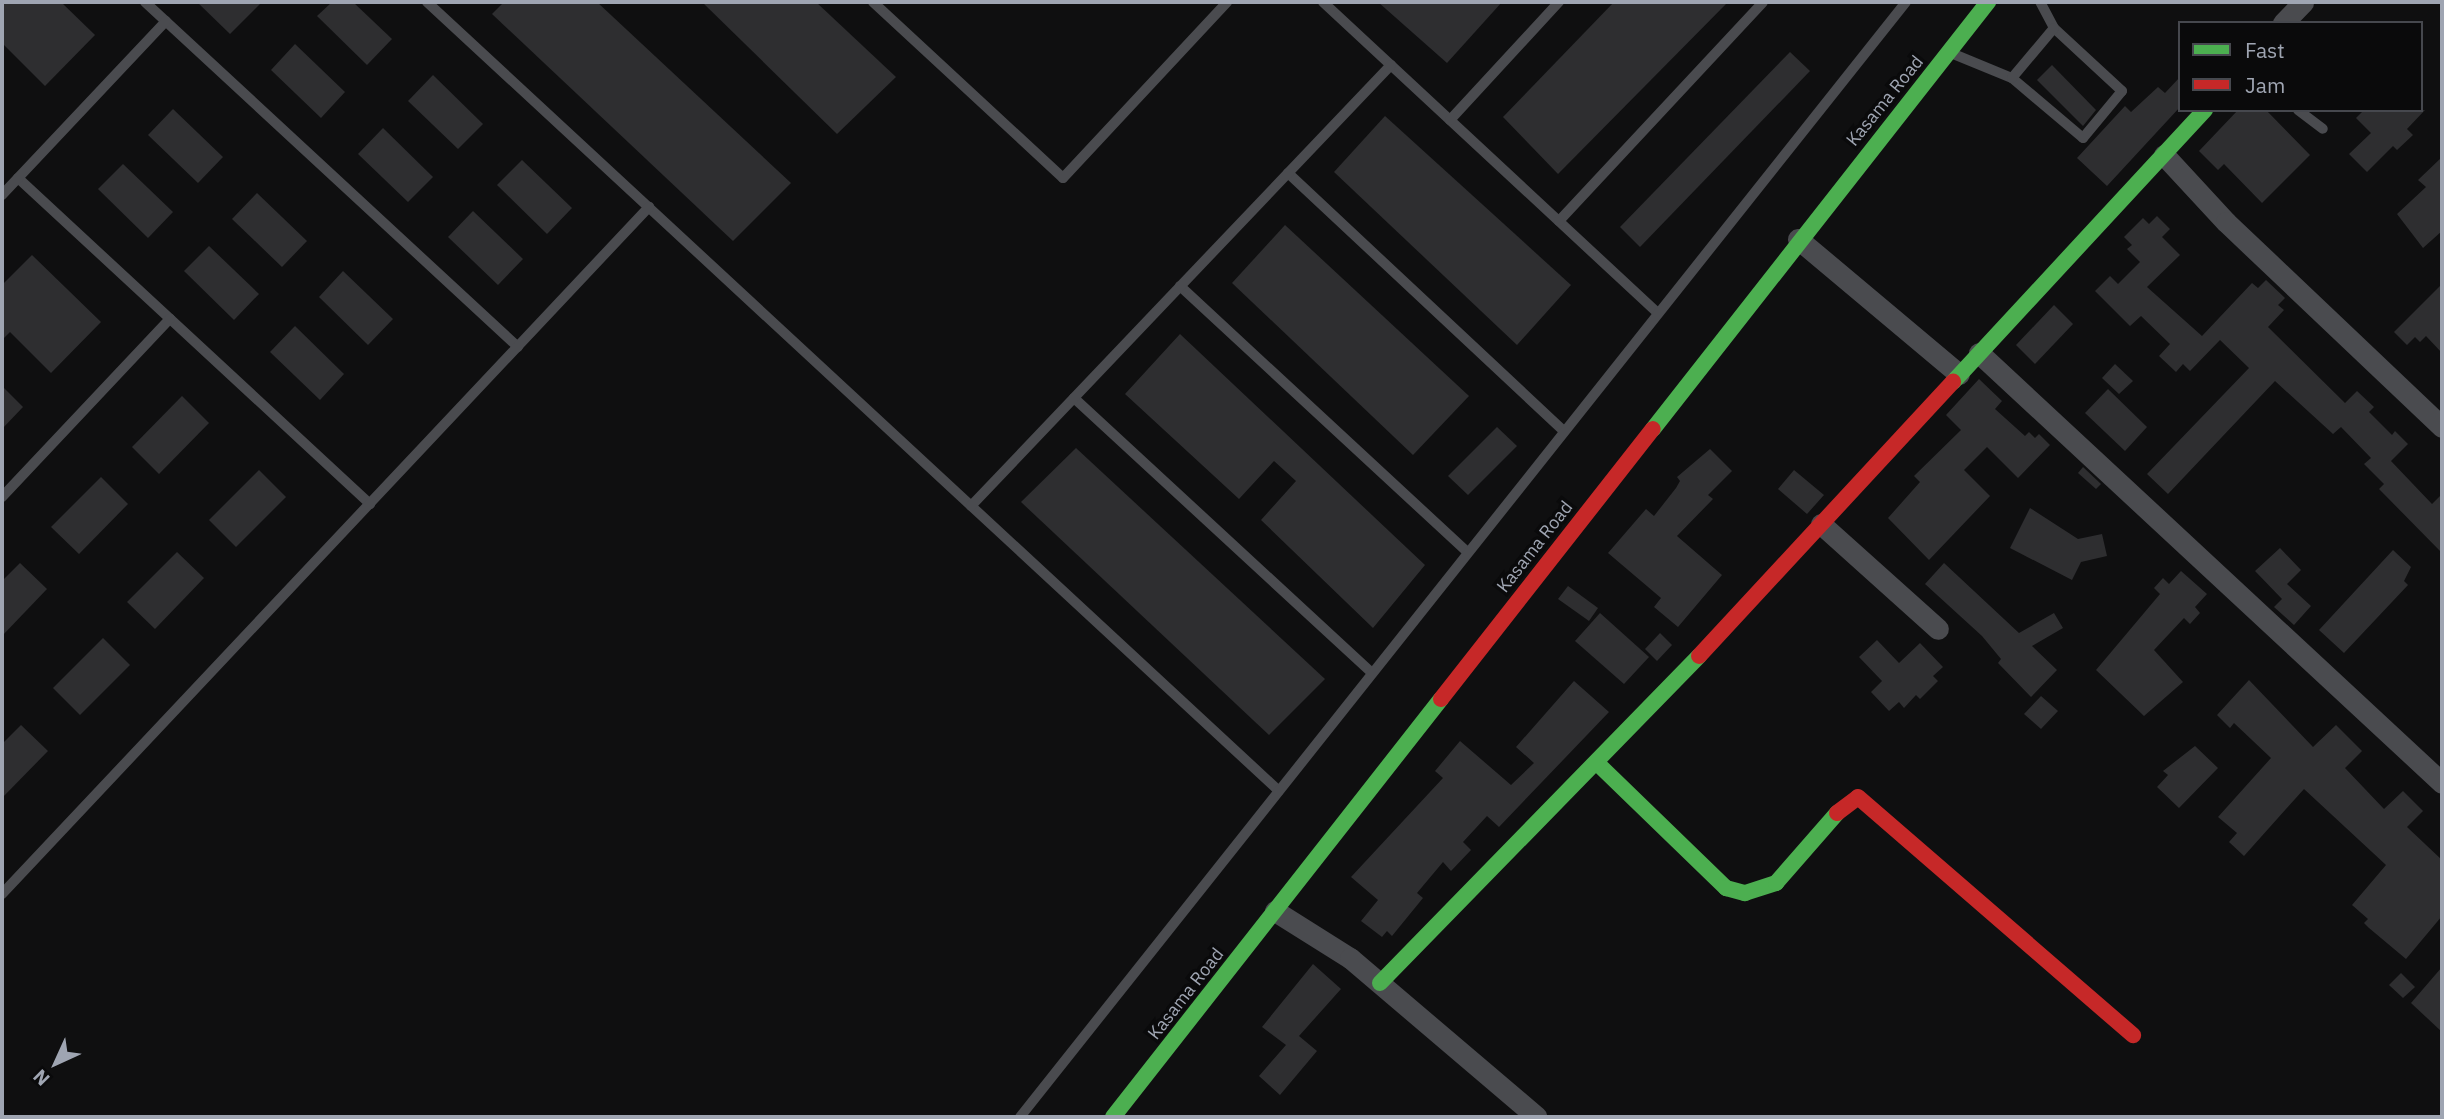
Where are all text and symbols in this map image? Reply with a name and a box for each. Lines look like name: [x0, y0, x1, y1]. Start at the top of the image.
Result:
legend: [2178, 21, 2423, 112]
text: Fast: [2245, 36, 2285, 64]
street label: Kasama Road: [1842, 51, 1928, 151]
text: Jam: [2245, 71, 2285, 99]
street label: Kasama Road: [1493, 497, 1577, 597]
street label: Kasama Road: [1144, 944, 1228, 1044]
north arrow: [21, 1028, 91, 1098]
text: N: [28, 1065, 55, 1091]

